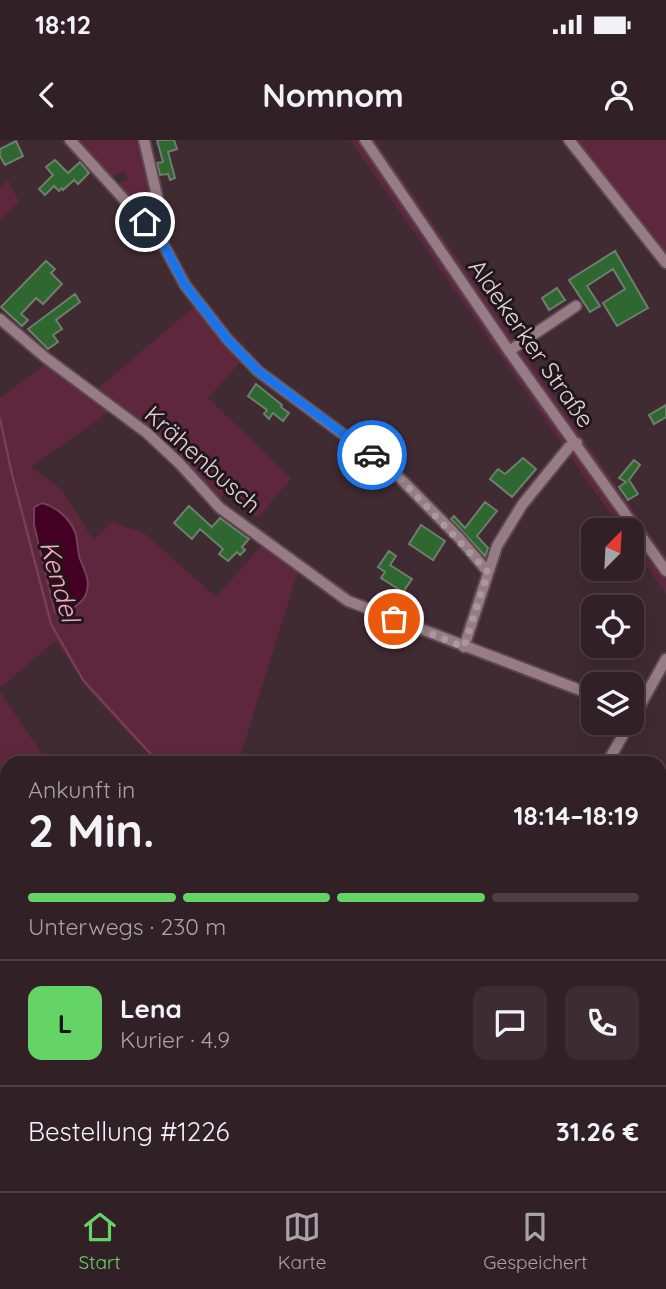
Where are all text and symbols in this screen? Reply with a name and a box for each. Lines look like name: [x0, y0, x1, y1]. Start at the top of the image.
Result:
text: 18:12: [35, 8, 91, 41]
text: Nomnom: [262, 75, 404, 115]
icon: back: [28, 76, 66, 114]
icon: person: [600, 76, 638, 114]
pin: [115, 192, 175, 252]
icon: home: [126, 203, 164, 241]
street label: Aldekerker Straße: [463, 253, 601, 433]
street label: Krähenbusch: [139, 399, 267, 519]
courier: [337, 420, 407, 490]
icon: car: [353, 436, 391, 474]
north arrow: [581, 518, 644, 581]
map controls: [581, 518, 644, 735]
water label: Kendel: [33, 536, 88, 628]
pin: [364, 589, 424, 649]
button: locate: [581, 595, 644, 658]
icon: bag: [375, 600, 413, 638]
button: layers: [581, 672, 644, 735]
text: Ankunft in: [28, 775, 135, 804]
text: 18:14–18:19: [513, 799, 639, 832]
text: 2 Min.: [28, 801, 154, 859]
text: Unterwegs · 230 m: [28, 912, 226, 941]
button: chat: [473, 986, 547, 1060]
button: phone: [565, 986, 639, 1060]
text: Lena: [120, 992, 182, 1025]
text: L: [58, 1007, 72, 1040]
text: Kurier · 4.9: [120, 1025, 230, 1054]
text: Bestellung #1226: [28, 1115, 230, 1148]
text: 31.26 €: [556, 1115, 639, 1148]
tab: Start: [78, 1208, 121, 1274]
tab: Karte: [278, 1208, 326, 1274]
tab: Gespeichert: [483, 1208, 588, 1274]

